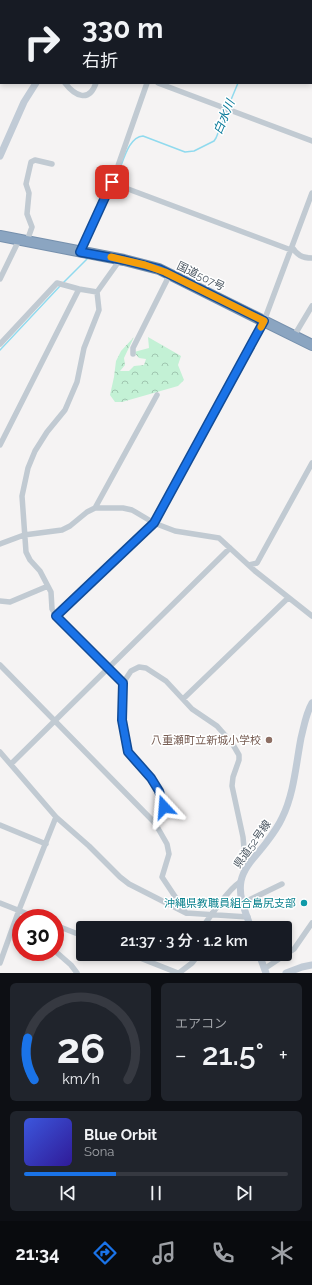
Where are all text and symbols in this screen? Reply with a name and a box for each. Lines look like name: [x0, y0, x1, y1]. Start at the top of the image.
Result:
text: 330 m: [82, 12, 163, 45]
icon: right: [16, 16, 68, 68]
text: 右折: [82, 50, 118, 71]
water label: 白水川: [211, 96, 238, 136]
pin: [95, 165, 129, 199]
icon: arrive: [101, 171, 123, 193]
street label: 国道507号: [175, 259, 227, 294]
place label: 八重瀬町立新城小学校: [151, 734, 261, 747]
marker: 八重瀬町立新城小学校: [264, 735, 274, 745]
position arrow: [143, 786, 185, 828]
street label: 県道52号線: [231, 818, 274, 871]
place label: 沖縄県教職員組合島尻支部: [164, 897, 296, 910]
marker: 沖縄県教職員組合島尻支部: [299, 898, 309, 908]
speed limit sign: 30: [12, 909, 64, 961]
text: 21:37 · 3 分 · 1.2 km: [120, 932, 248, 950]
text: エアコン: [175, 1016, 227, 1031]
text: 26: [56, 1024, 105, 1073]
text: 21.5°: [202, 1037, 264, 1072]
text: −: [175, 1042, 187, 1068]
text: +: [279, 1042, 288, 1068]
text: km/h: [62, 1071, 99, 1087]
text: Blue Orbit: [84, 1126, 157, 1144]
text: Sona: [84, 1144, 114, 1159]
icon: previous: [57, 1182, 79, 1204]
icon: pause: [145, 1182, 167, 1204]
icon: next: [233, 1182, 255, 1204]
icon: directions: [91, 1239, 119, 1267]
icon: music: [150, 1239, 178, 1267]
icon: phone: [209, 1239, 237, 1267]
icon: climate: [268, 1239, 296, 1267]
text: 21:34: [16, 1243, 59, 1264]

